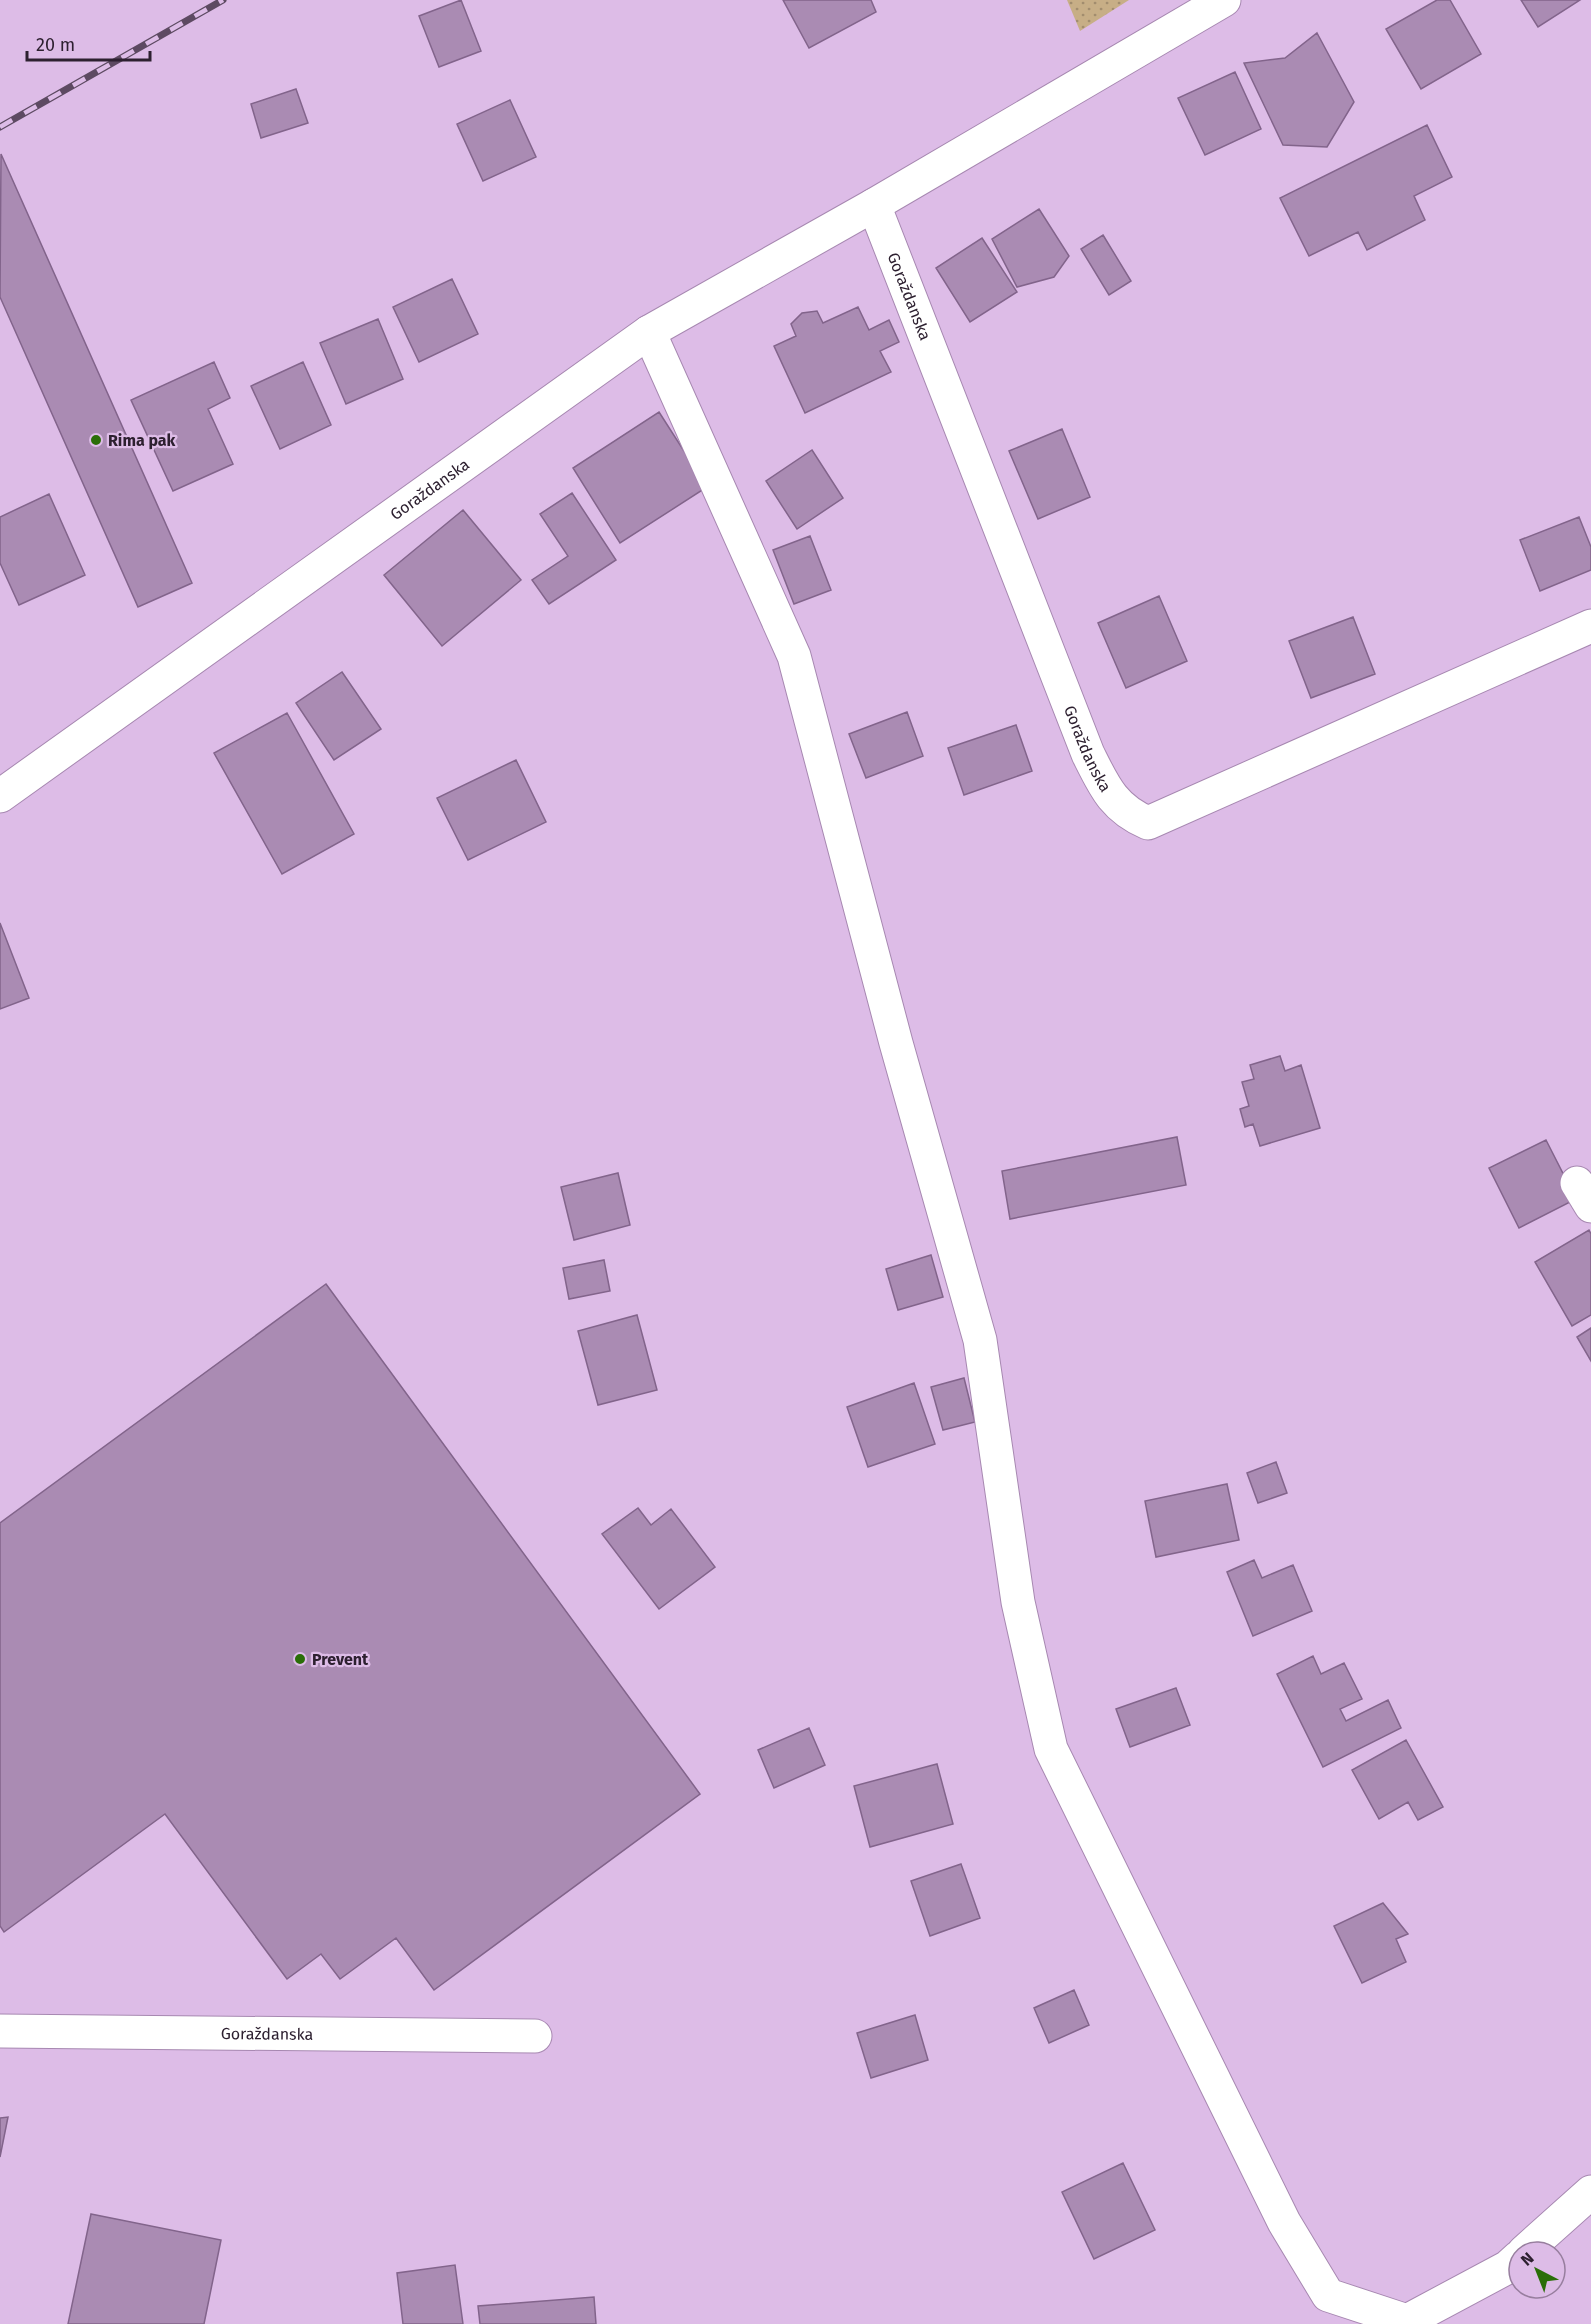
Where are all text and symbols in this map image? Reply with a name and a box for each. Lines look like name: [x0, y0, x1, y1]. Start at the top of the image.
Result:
scale bar: [27, 24, 150, 62]
text: 20 m: [36, 34, 75, 56]
street label: Goraždanska: [884, 250, 935, 343]
place label: Rima pak: [108, 431, 176, 450]
marker: Rima pak: [89, 433, 103, 447]
street label: Goraždanska: [386, 454, 473, 524]
street label: Goraždanska: [1060, 703, 1115, 795]
place label: Prevent: [312, 1650, 369, 1669]
marker: Prevent: [293, 1652, 307, 1666]
street label: Goraždanska: [221, 2024, 313, 2043]
north arrow: [1507, 2240, 1567, 2300]
text: N: [1517, 2249, 1538, 2270]

